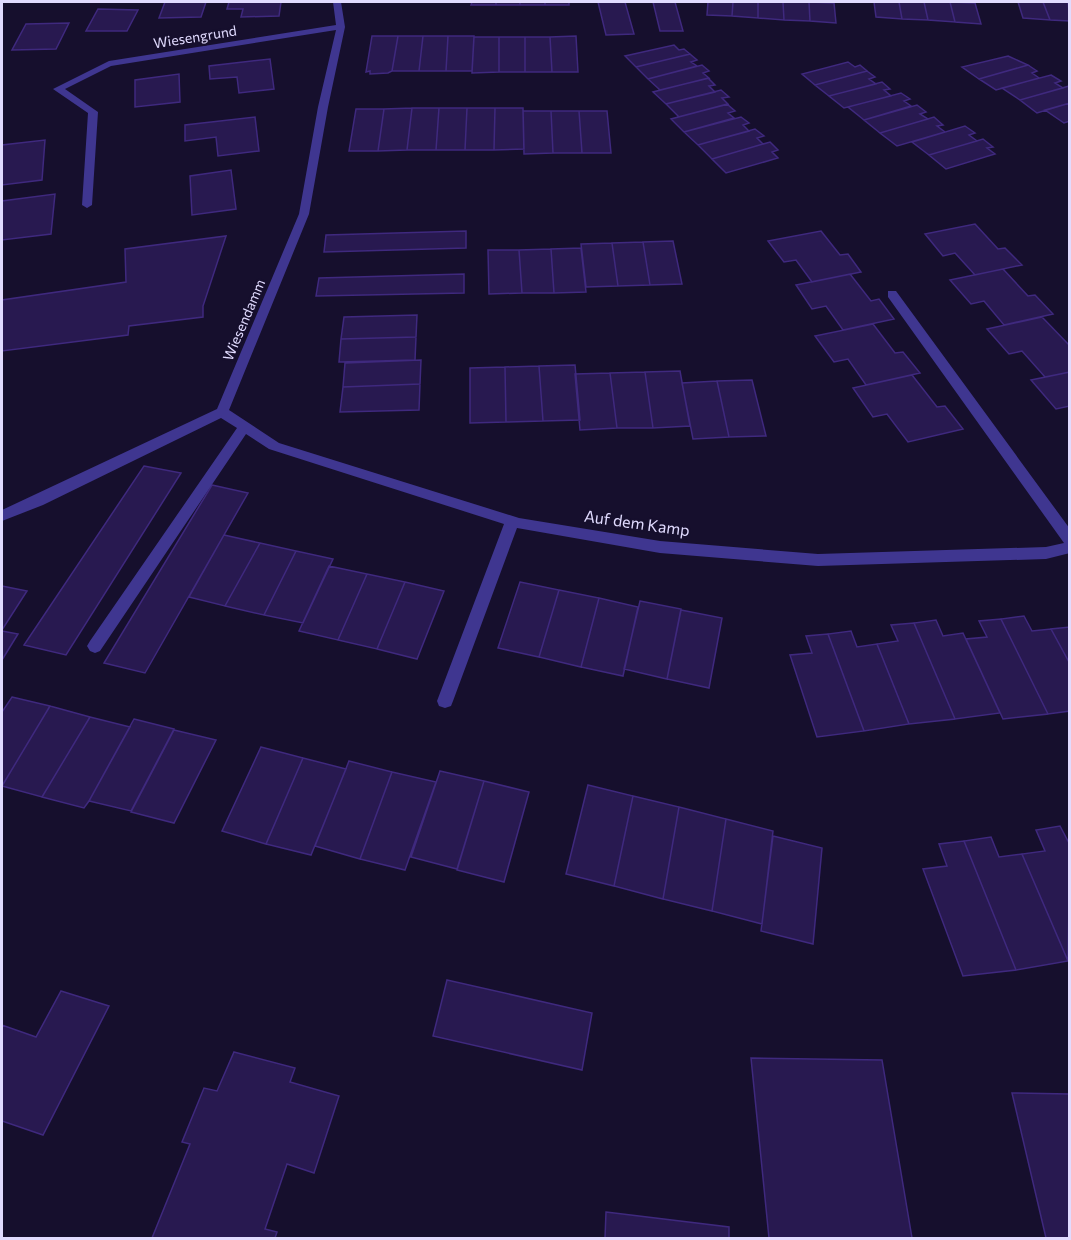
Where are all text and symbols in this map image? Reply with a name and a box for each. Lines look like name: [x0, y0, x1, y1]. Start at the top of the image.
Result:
street label: Wiesengrund: [152, 22, 238, 51]
street label: Wiesendamm: [219, 276, 268, 363]
street label: Auf dem Kamp: [583, 506, 691, 539]

